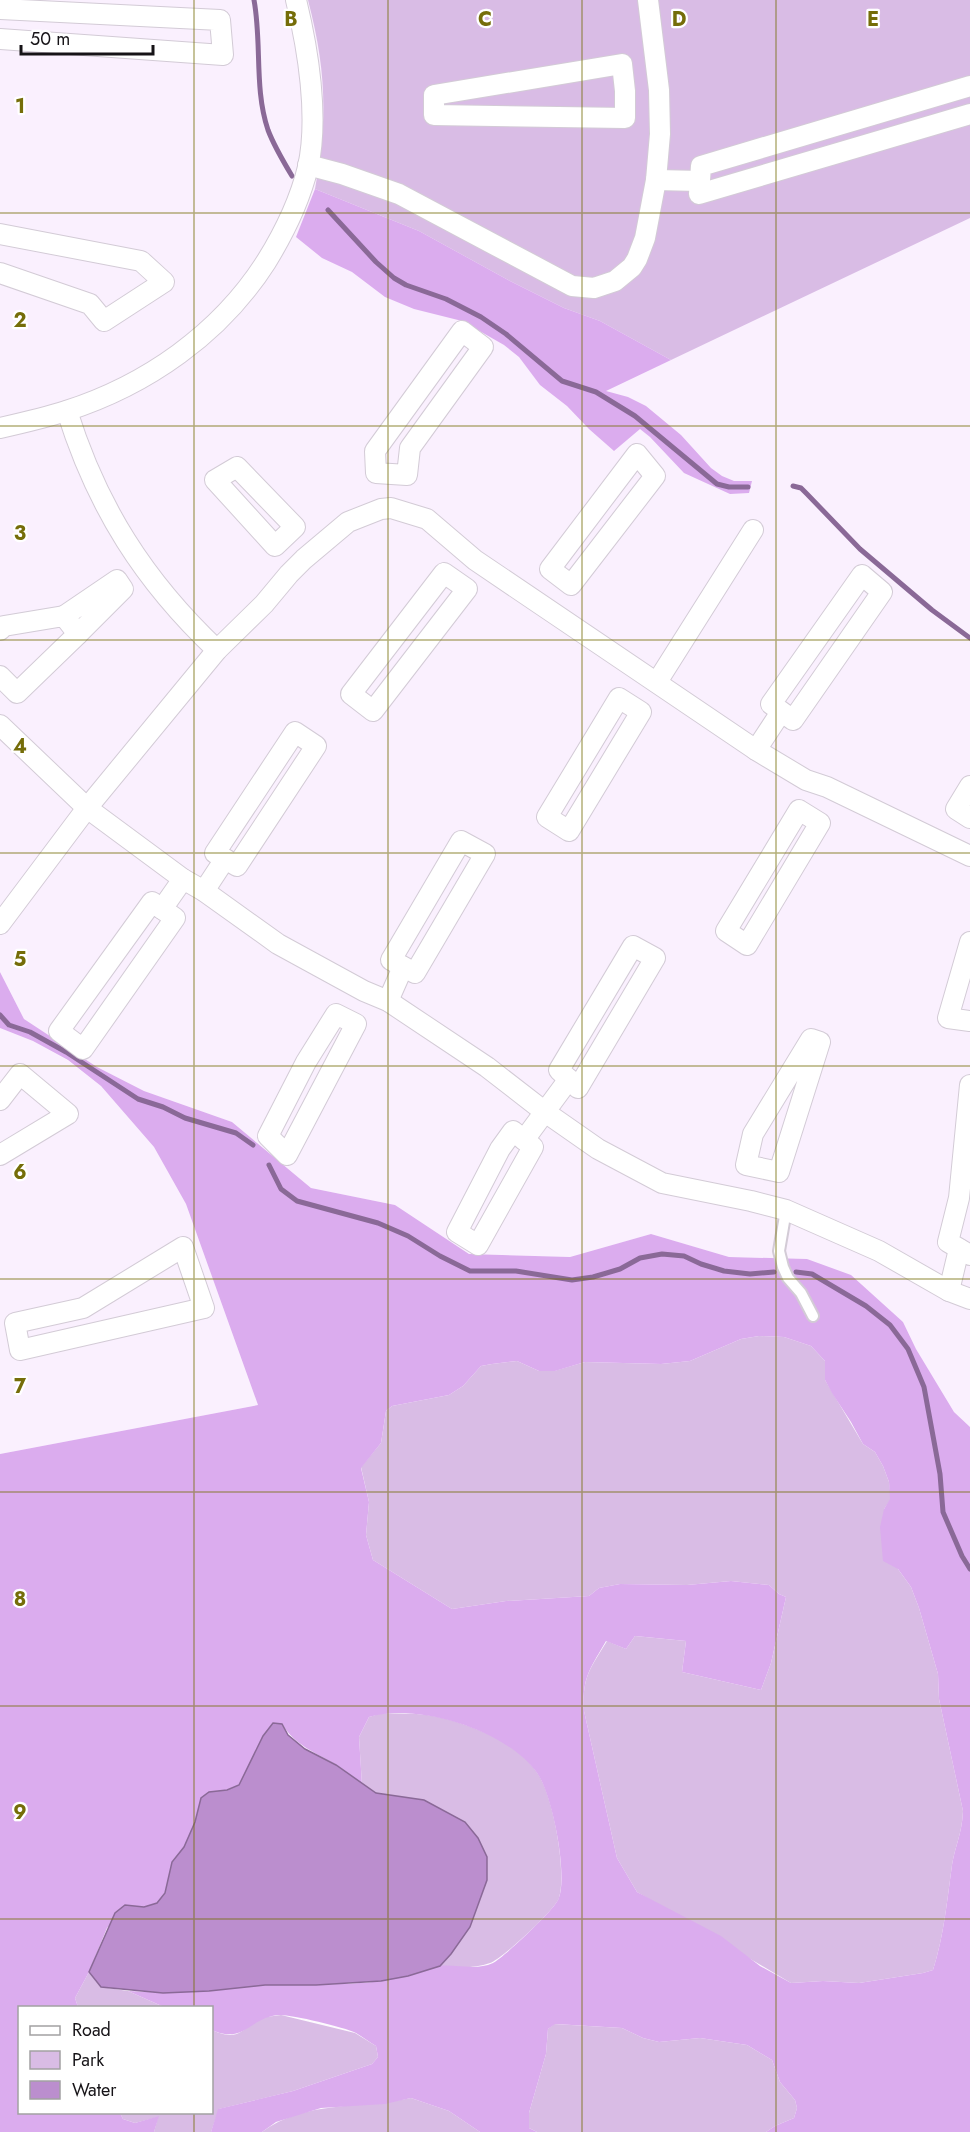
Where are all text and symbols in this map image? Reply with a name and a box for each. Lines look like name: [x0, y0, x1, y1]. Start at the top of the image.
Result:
text: B: [284, 5, 298, 34]
text: C: [478, 5, 492, 34]
text: D: [672, 5, 686, 34]
text: E: [867, 5, 879, 34]
scale bar: [21, 18, 153, 56]
text: 50 m: [30, 26, 70, 52]
text: 1: [15, 92, 25, 121]
text: 2: [13, 306, 27, 335]
text: 3: [14, 519, 26, 548]
text: 4: [13, 732, 27, 761]
text: 5: [14, 945, 27, 974]
text: 6: [13, 1158, 27, 1187]
text: 7: [14, 1372, 27, 1401]
text: 8: [14, 1585, 26, 1614]
text: 9: [13, 1798, 27, 1827]
legend: [18, 2006, 213, 2114]
text: Road: [72, 2017, 111, 2043]
text: Park: [72, 2047, 104, 2073]
text: Water: [72, 2077, 117, 2103]

